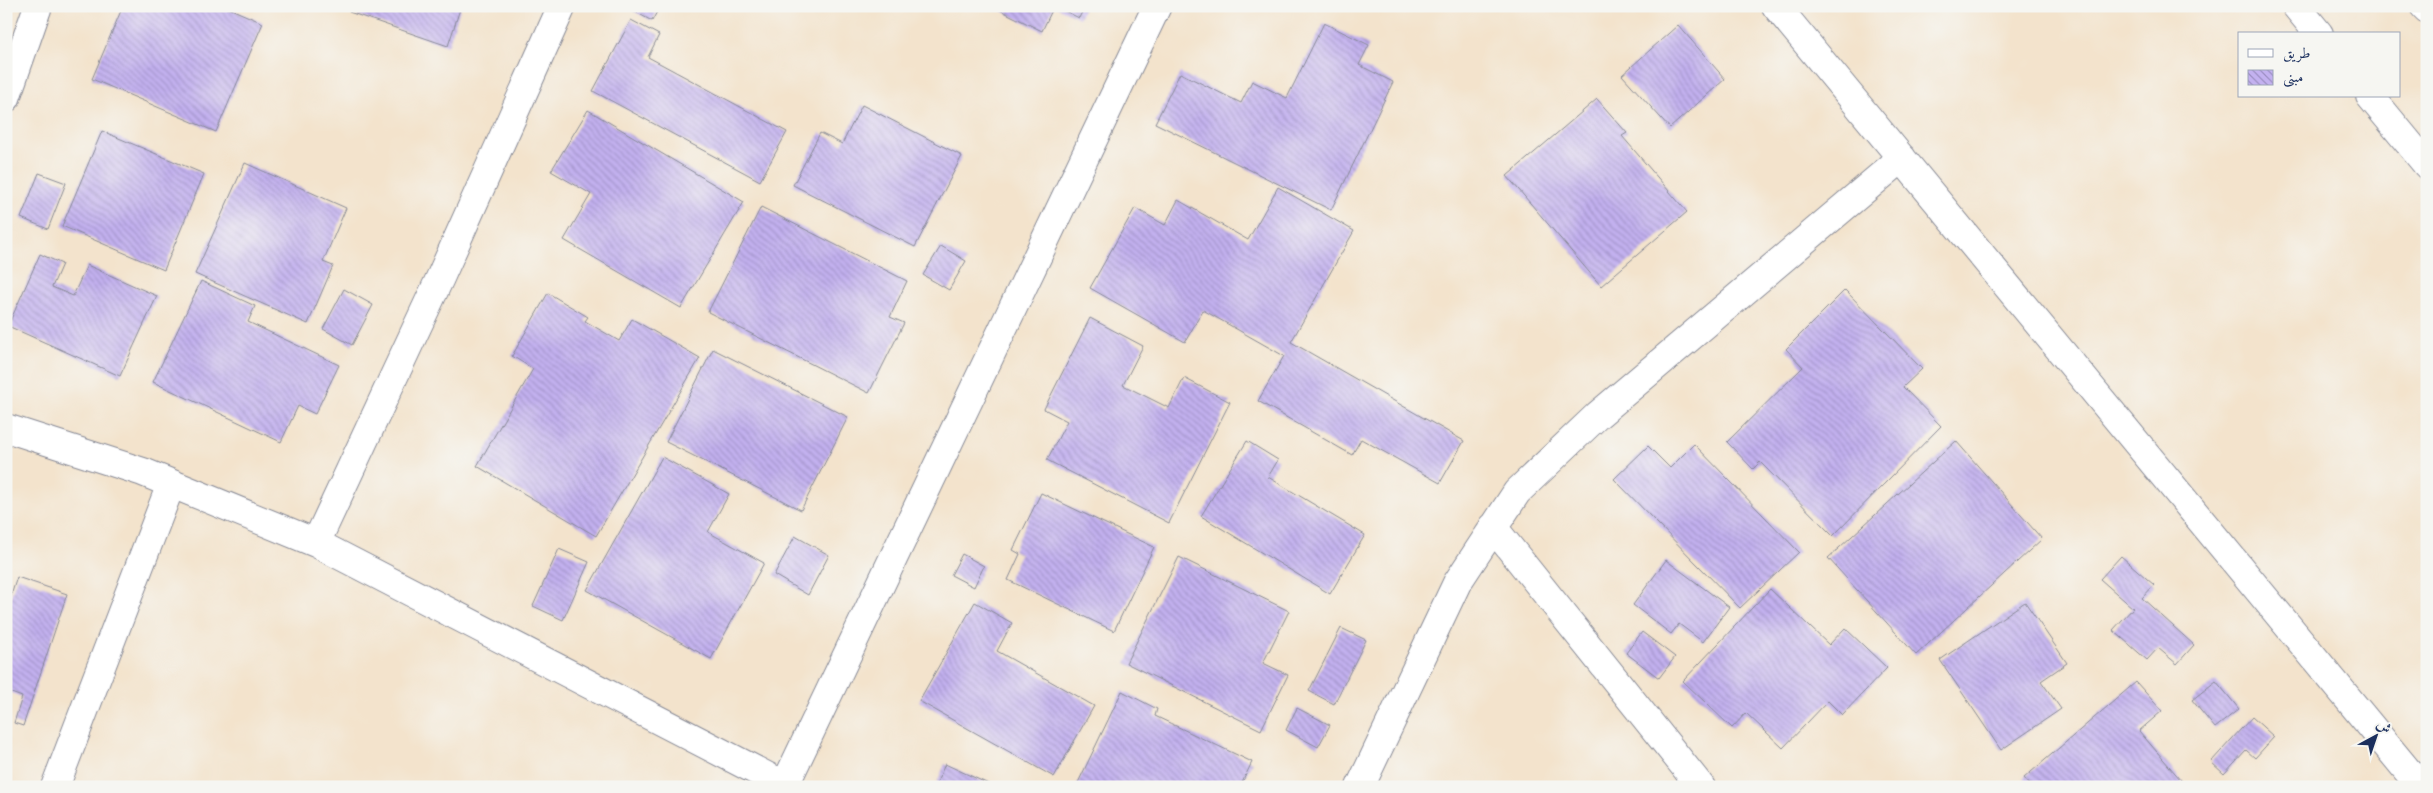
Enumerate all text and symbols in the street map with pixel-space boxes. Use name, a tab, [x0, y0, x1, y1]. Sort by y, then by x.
legend	[2238, 32, 2400, 98]
text: طريق	[2283, 44, 2310, 63]
text: مبنى	[2283, 68, 2303, 88]
north arrow	[2350, 710, 2400, 760]
text: ش	[2373, 715, 2395, 738]

